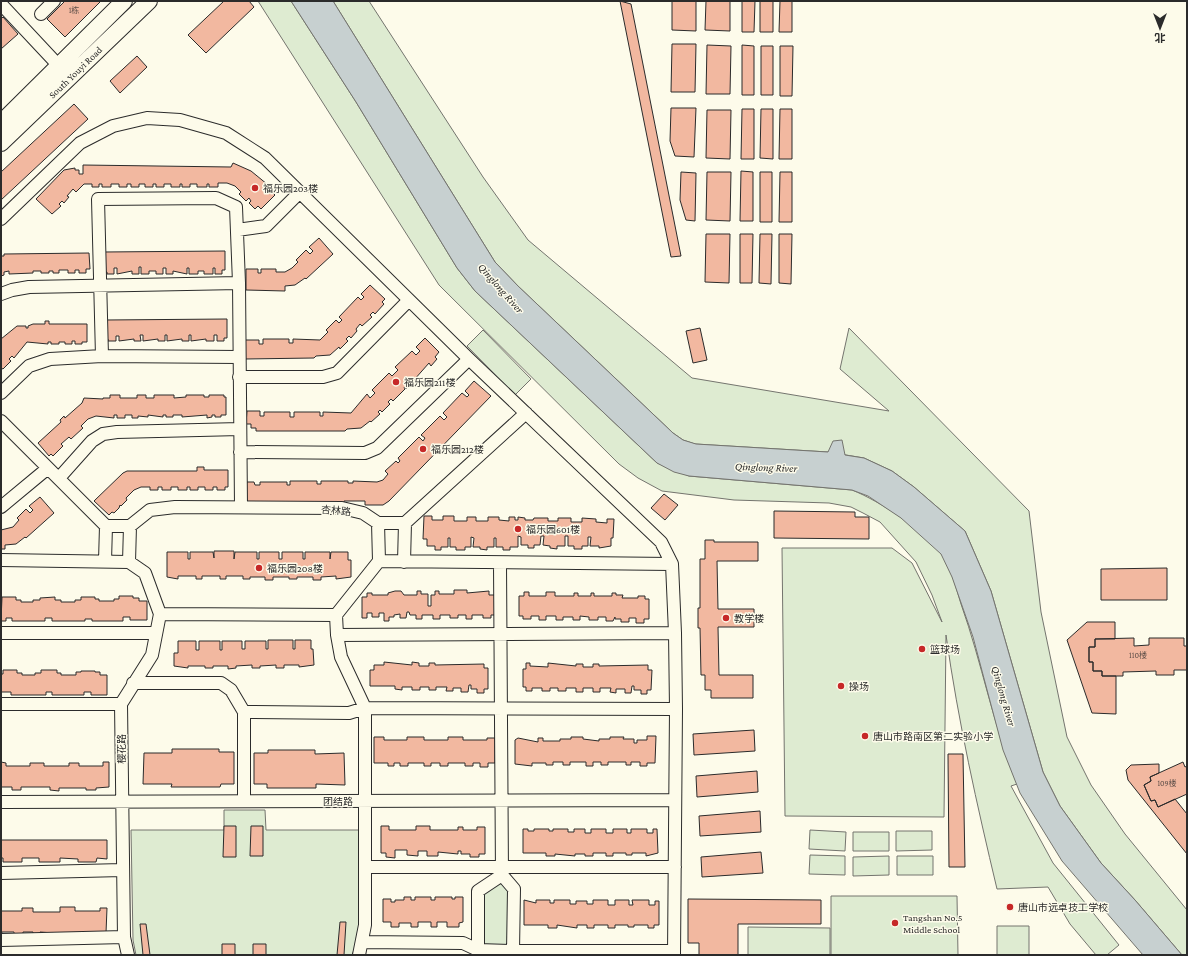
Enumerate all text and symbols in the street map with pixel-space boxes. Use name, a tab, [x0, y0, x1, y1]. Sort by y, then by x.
house number: 1栋	[69, 5, 79, 15]
north arrow	[1140, 8, 1180, 48]
text: 北	[1155, 32, 1166, 44]
street label: South Youyi Road	[46, 44, 105, 101]
marker: 福乐园203楼	[250, 183, 260, 193]
place label: 福乐园203楼	[263, 183, 318, 194]
water label: Qinglong River	[475, 261, 527, 317]
marker: 福乐园211楼	[391, 377, 401, 387]
place label: 福乐园211楼	[404, 377, 455, 388]
marker: 福乐园212楼	[418, 444, 428, 454]
place label: 福乐园212楼	[431, 444, 484, 455]
water label: Qinglong River	[735, 460, 798, 475]
street label: 杏林路	[321, 504, 351, 517]
marker: 福乐园601楼	[513, 524, 523, 534]
place label: 福乐园601楼	[526, 524, 580, 535]
marker: 福乐园208楼	[254, 563, 264, 573]
place label: 福乐园208楼	[267, 563, 323, 574]
marker: 教学楼	[721, 613, 731, 623]
place label: 教学楼	[734, 613, 764, 624]
marker: 篮球场	[917, 644, 927, 654]
place label: 篮球场	[930, 644, 960, 655]
house number: 110楼	[1129, 651, 1147, 660]
water label: Qinglong River	[989, 664, 1019, 729]
marker: 操场	[836, 681, 846, 691]
place label: 操场	[849, 681, 869, 692]
marker: 唐山市路南区第二实验小学	[860, 731, 870, 741]
place label: 唐山市路南区第二实验小学	[873, 731, 993, 742]
street label: 樱花路	[116, 734, 127, 764]
house number: 109楼	[1157, 779, 1177, 788]
street label: 团结路	[323, 796, 353, 807]
marker: 唐山市远卓技工学校	[1005, 902, 1015, 912]
place label: 唐山市远卓技工学校	[1018, 902, 1108, 913]
place label: Tangshan No.5 Middle School	[903, 912, 963, 935]
marker: Tangshan No.5 Middle School	[890, 918, 900, 928]

